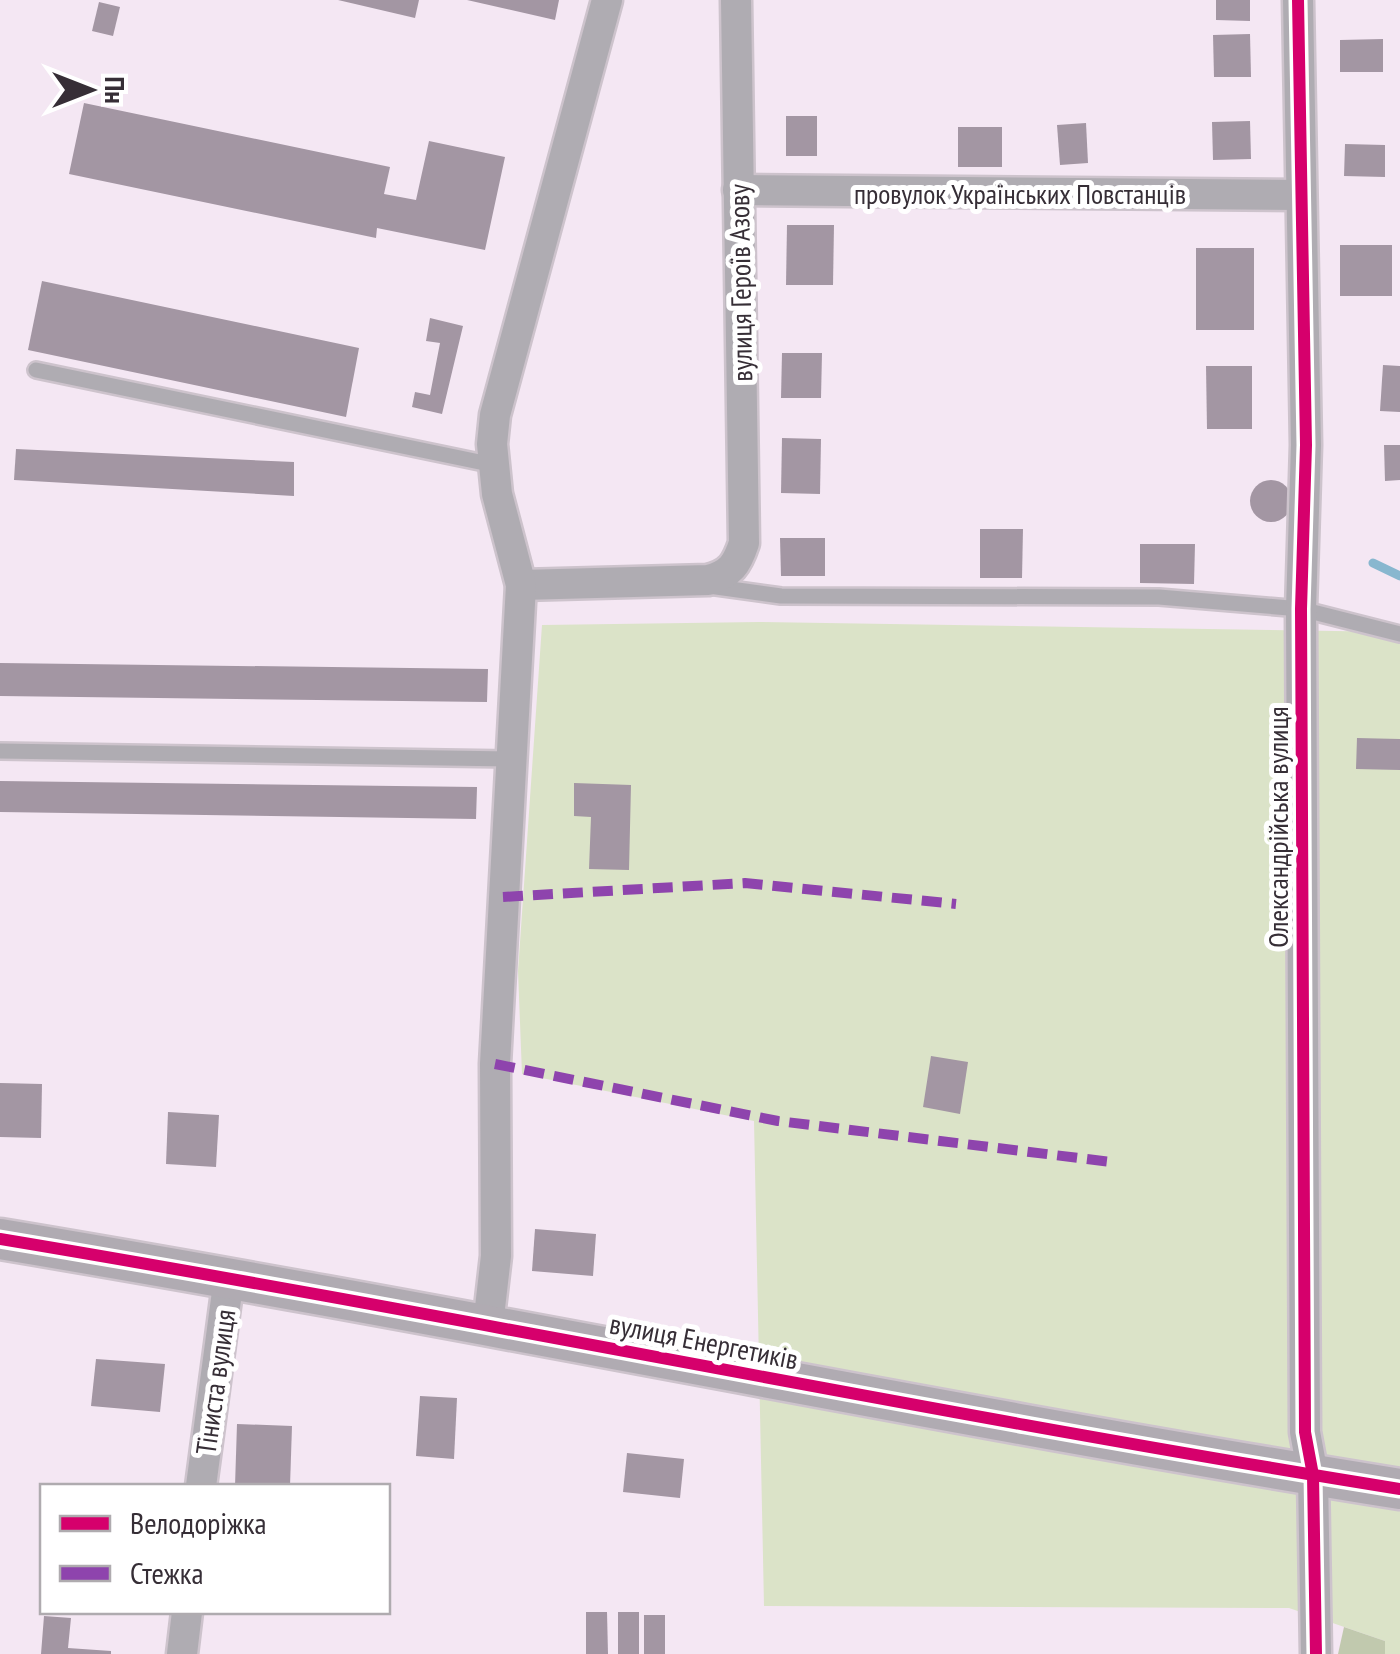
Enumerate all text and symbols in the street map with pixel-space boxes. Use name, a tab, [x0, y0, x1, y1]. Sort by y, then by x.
north arrow	[40, 40, 140, 140]
text: Пн	[97, 76, 134, 104]
street label: провулок Українських Повстанців	[854, 175, 1186, 212]
street label: вулиця Героїв Азову	[720, 183, 760, 382]
street label: Олександрійська вулиця	[1259, 706, 1296, 948]
street label: вулиця Енергетиків	[607, 1305, 801, 1377]
street label: Тіниста вулиця	[187, 1307, 243, 1457]
legend	[40, 1484, 390, 1614]
text: Велодоріжка	[130, 1503, 267, 1542]
text: Стежка	[130, 1553, 203, 1592]

